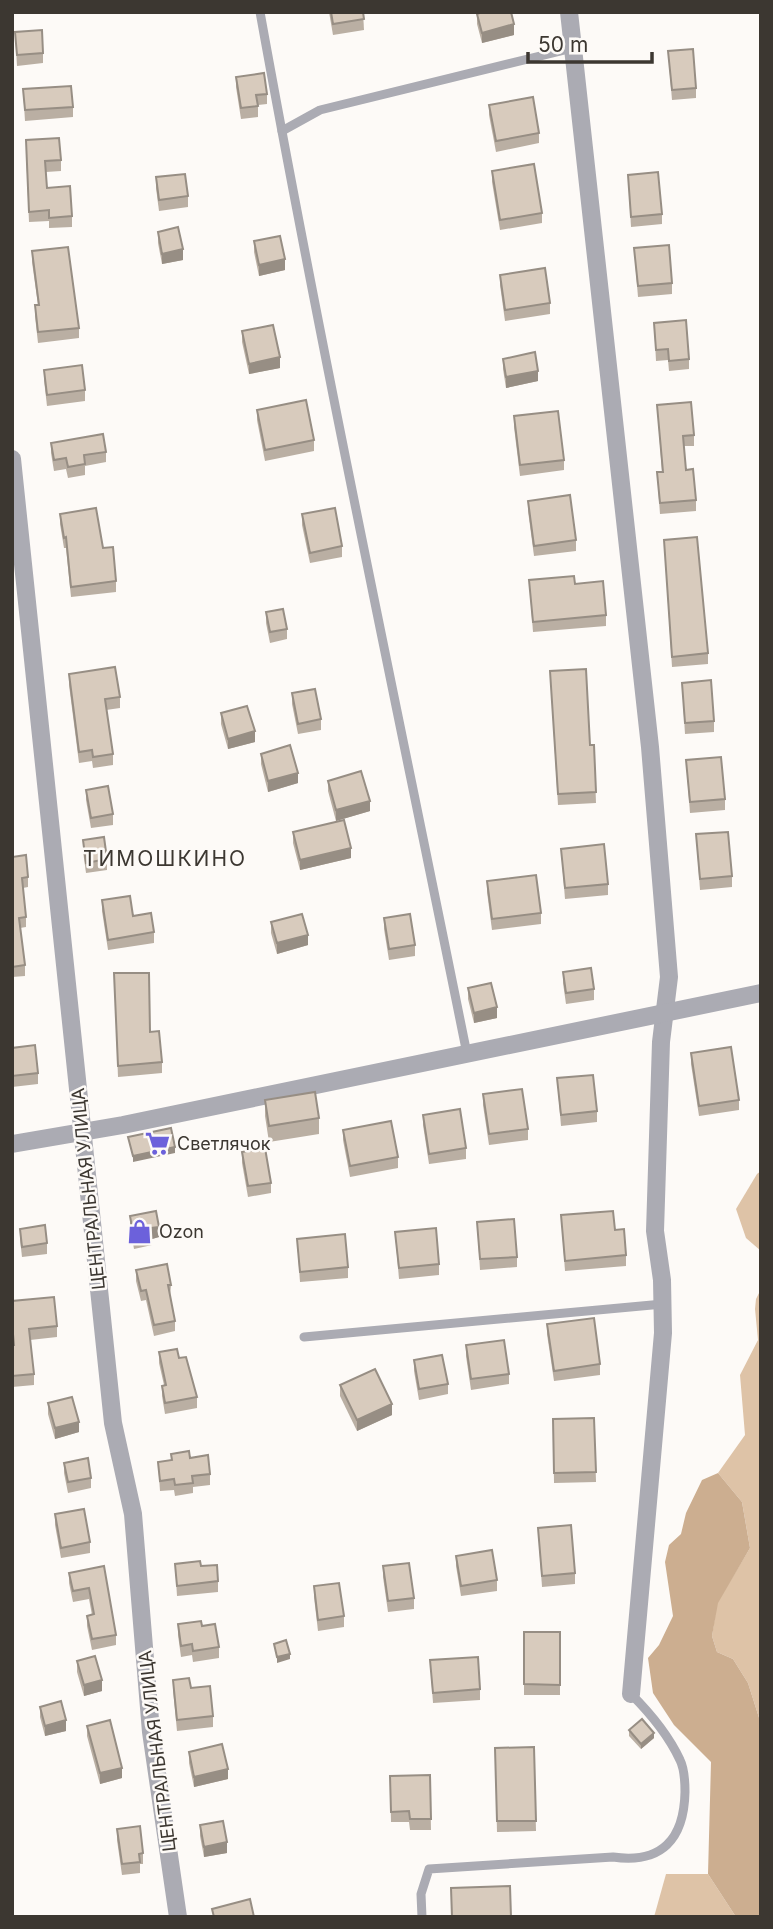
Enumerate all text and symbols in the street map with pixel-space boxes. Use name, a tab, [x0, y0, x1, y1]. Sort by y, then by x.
scale bar	[528, 21, 652, 65]
text: 50 m	[538, 32, 588, 57]
district label: ТИМОШКИНО	[83, 846, 247, 871]
street label: ЦЕНТРАЛЬНАЯ УЛИЦА	[67, 1087, 109, 1291]
supermarket icon: Светлячок	[143, 1129, 171, 1157]
place label: Светлячок	[177, 1133, 271, 1154]
shop icon: Ozon	[125, 1217, 153, 1245]
place label: Ozon	[159, 1221, 204, 1242]
street label: ЦЕНТРАЛЬНАЯ УЛИЦА	[134, 1649, 180, 1853]

